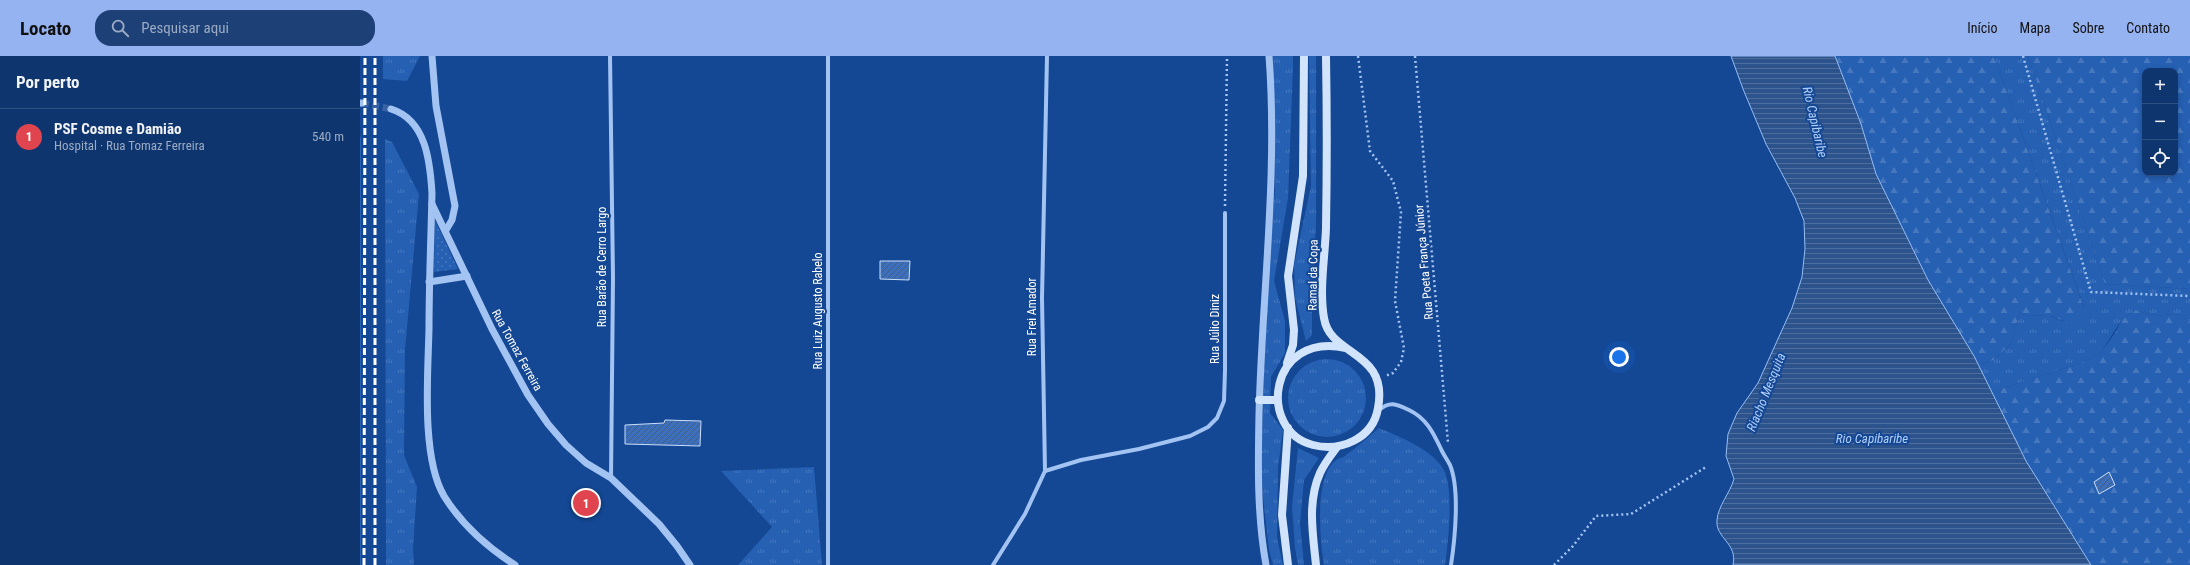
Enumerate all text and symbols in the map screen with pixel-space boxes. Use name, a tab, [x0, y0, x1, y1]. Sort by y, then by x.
search box	[95, 10, 375, 46]
text: Locato	[20, 17, 71, 40]
icon: search	[109, 17, 131, 39]
text: Pesquisar aqui	[141, 19, 229, 37]
text: Início	[1967, 20, 1998, 36]
text: Mapa	[2020, 20, 2050, 36]
text: Sobre	[2072, 20, 2104, 36]
text: Contato	[2126, 20, 2170, 36]
map controls	[2142, 68, 2178, 176]
button: +	[2142, 68, 2178, 104]
text: Por perto	[16, 72, 80, 92]
water label: Rio Capibaribe	[1800, 85, 1830, 159]
button: −	[2142, 104, 2178, 140]
text: PSF Cosme e Damião	[54, 120, 181, 138]
text: 1	[26, 129, 32, 144]
text: 540 m	[312, 129, 344, 144]
text: Hospital · Rua Tomaz Ferreira	[54, 138, 205, 153]
button: locate	[2142, 140, 2178, 176]
street label: Rua Poeta França Júnior	[1412, 204, 1436, 320]
street label: Rua Barão de Cerro Largo	[595, 207, 609, 327]
street label: Ramal da Copa	[1305, 239, 1321, 311]
street label: Rua Luiz Augusto Rabelo	[811, 252, 825, 370]
street label: Rua Frei Amador	[1025, 278, 1039, 356]
street label: Rua Júlio Diniz	[1208, 294, 1222, 364]
street label: Rua Tomaz Ferreira	[489, 307, 545, 393]
your location	[1609, 347, 1629, 367]
water label: Riacho Mesquita	[1743, 351, 1789, 433]
water label: Rio Capibaribe	[1836, 431, 1908, 446]
pin: 1	[573, 488, 599, 518]

